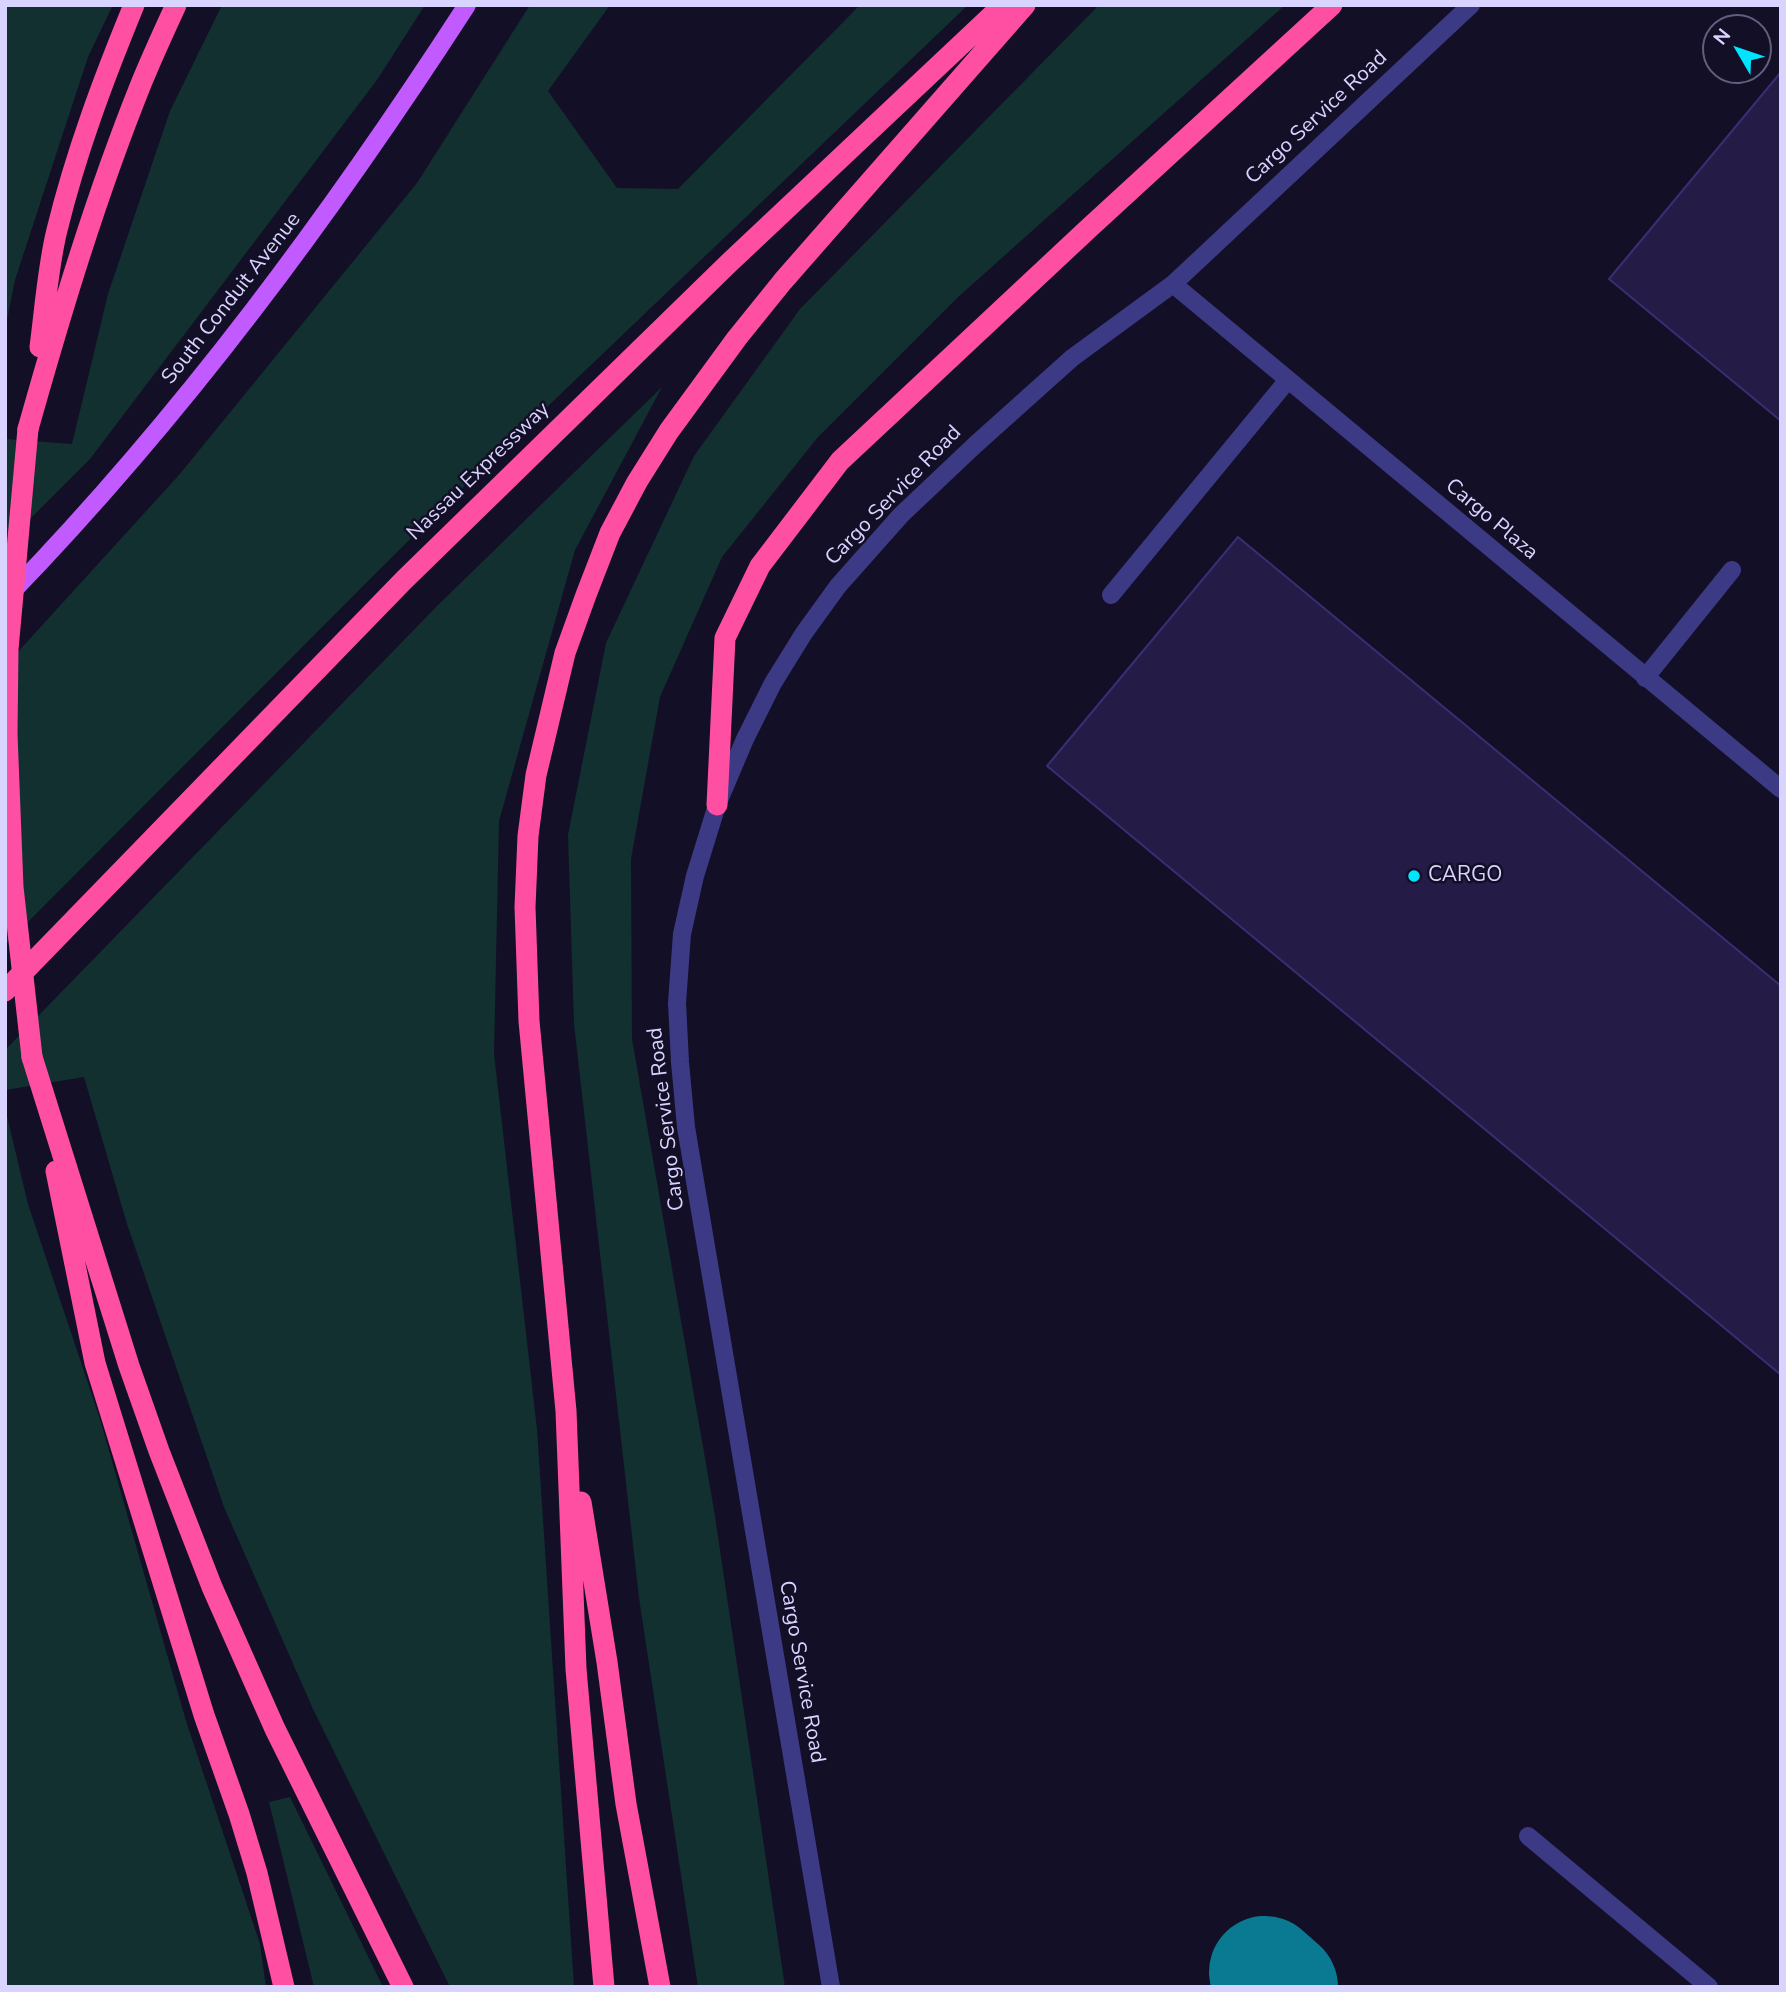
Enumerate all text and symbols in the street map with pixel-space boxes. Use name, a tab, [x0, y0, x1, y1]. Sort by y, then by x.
north arrow	[1702, 14, 1772, 84]
text: N	[1708, 23, 1737, 51]
street label: Cargo Service Road	[1241, 46, 1393, 190]
street label: South Conduit Avenue	[157, 208, 307, 390]
street label: Nassau Expressway	[402, 397, 556, 547]
street label: Cargo Service Road	[821, 421, 967, 571]
street label: Cargo Plaza	[1440, 474, 1542, 566]
place label: CARGO	[1428, 863, 1502, 889]
marker: CARGO	[1406, 868, 1422, 884]
street label: Cargo Service Road	[643, 1026, 691, 1212]
street label: Cargo Service Road	[773, 1579, 829, 1765]

